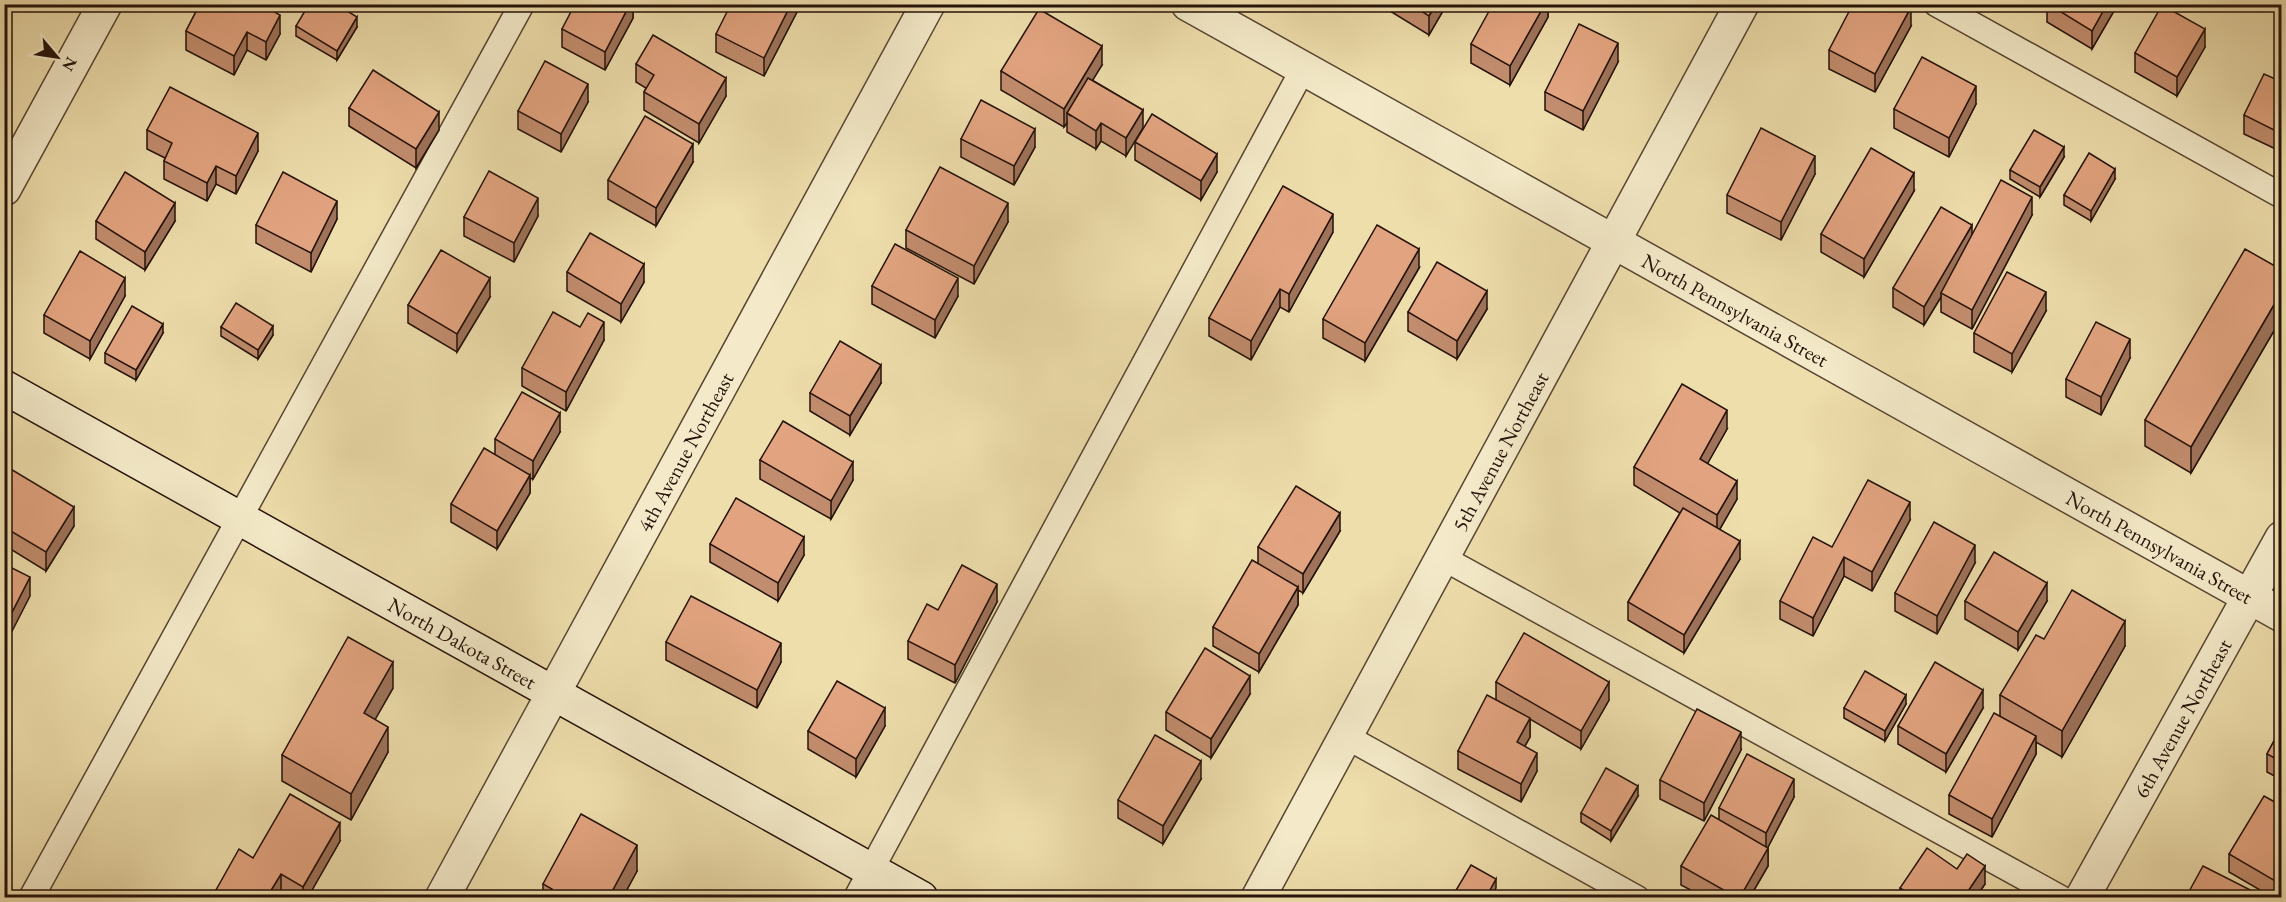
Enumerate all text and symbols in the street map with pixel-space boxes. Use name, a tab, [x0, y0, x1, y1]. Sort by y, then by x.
north arrow	[27, 27, 87, 87]
text: N	[57, 53, 82, 75]
street label: North Pennsylvania Street	[1637, 247, 1834, 373]
street label: 5th Avenue Northeast	[1446, 366, 1554, 536]
street label: 4th Avenue Northeast	[630, 367, 739, 536]
street label: North Pennsylvania Street	[2062, 484, 2258, 610]
street label: North Dakota Street	[384, 590, 542, 695]
street label: 6th Avenue Northeast	[2127, 633, 2237, 802]

